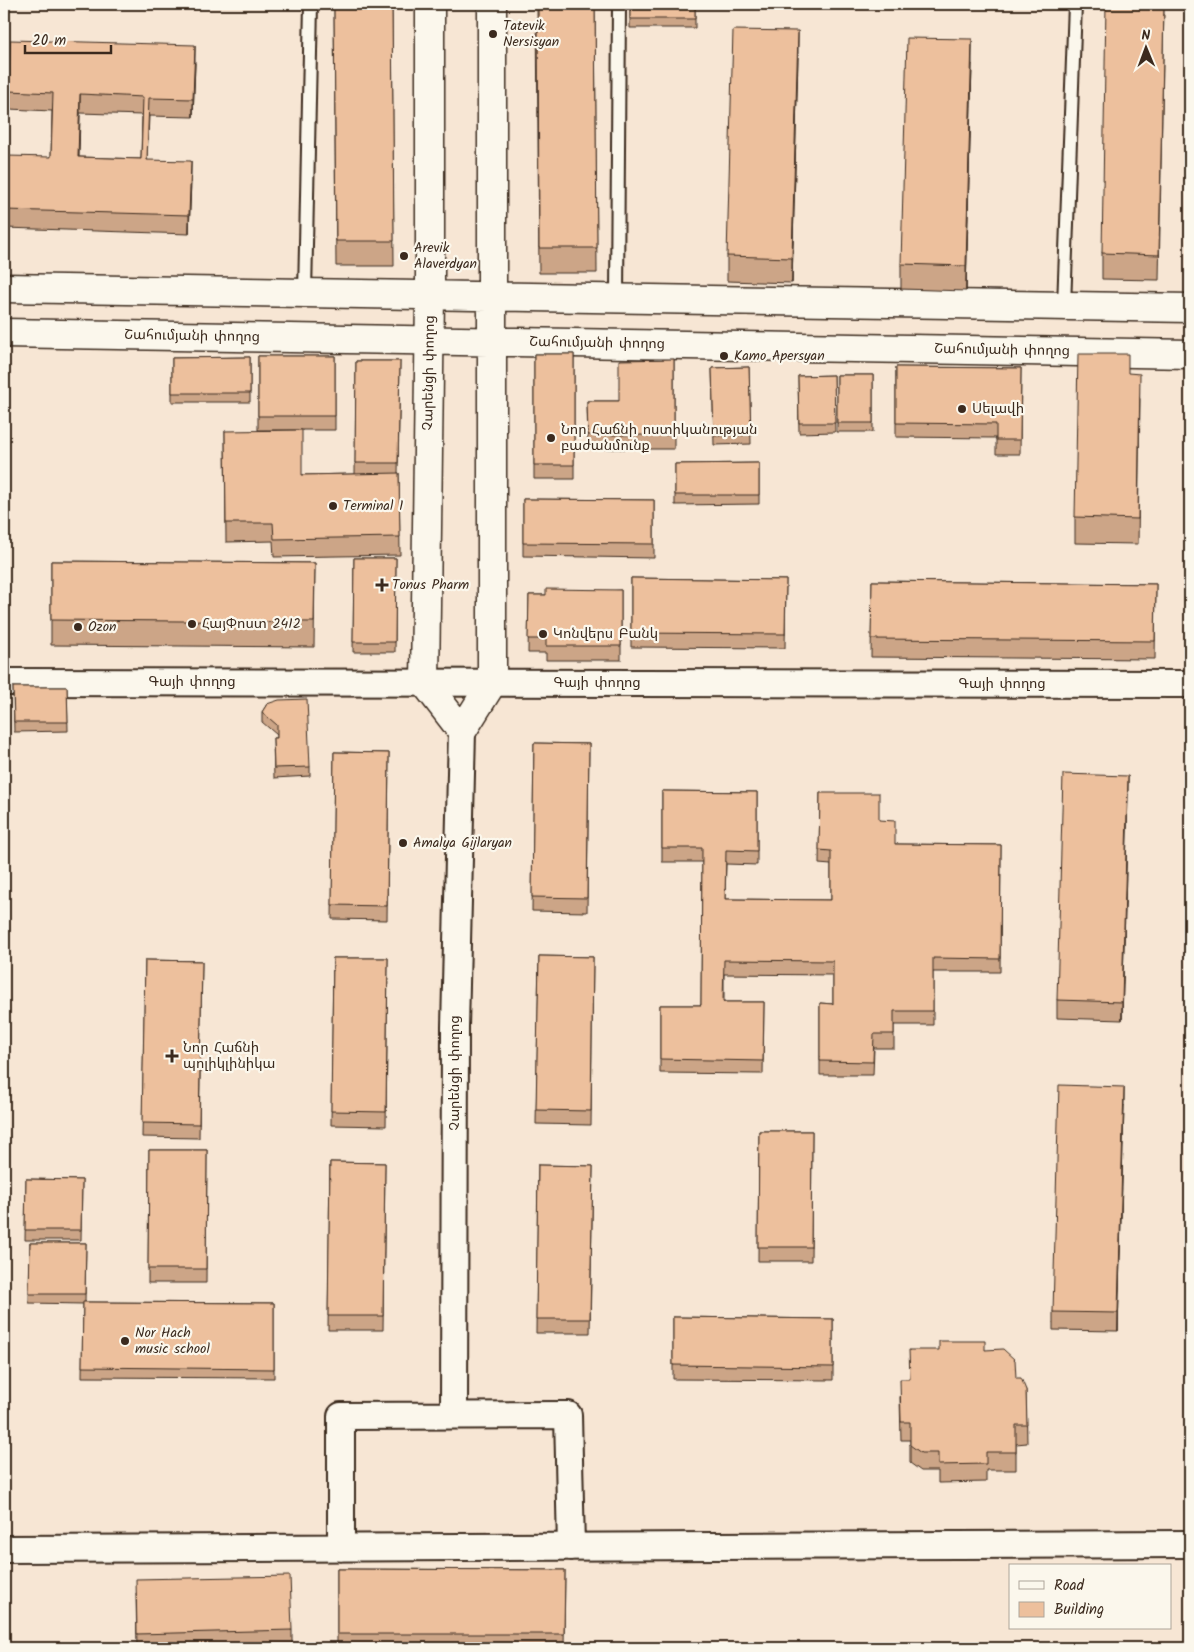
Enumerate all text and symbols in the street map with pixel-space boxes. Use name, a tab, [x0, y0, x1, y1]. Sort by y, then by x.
place label: Tatevik Nersisyan	[503, 15, 559, 53]
scale bar	[25, 22, 111, 54]
north arrow	[1122, 22, 1172, 72]
text: N	[1141, 25, 1151, 47]
marker: Tatevik Nersisyan	[487, 28, 499, 40]
text: 20 m	[32, 29, 66, 53]
place label: Arevik Alaverdyan	[414, 237, 477, 275]
marker: Arevik Alaverdyan	[398, 250, 410, 262]
street label: Չարենցի փողոց	[417, 315, 441, 431]
street label: Շահումյանի փողոց	[124, 324, 260, 348]
street label: Շահումյանի փողոց	[529, 331, 665, 355]
street label: Շահումյանի փողոց	[934, 338, 1070, 362]
place label: Kamo Apersyan	[734, 345, 825, 367]
marker: Kamo Apersyan	[718, 350, 730, 362]
place label: Սելավի	[972, 398, 1024, 420]
marker: Սելավի	[956, 403, 968, 415]
place label: Նոր Հաճնի ոստիկանության բաժանմունք	[561, 419, 757, 457]
marker: Նոր Հաճնի ոստիկանության բաժանմունք	[545, 432, 557, 444]
place label: Terminal 1	[343, 495, 403, 517]
marker: Terminal 1	[327, 500, 339, 512]
place label: Tonus Pharm	[392, 574, 469, 596]
marker: Tonus Pharm	[376, 579, 388, 591]
place label: ՀայՓոստ 2412	[202, 613, 301, 635]
place label: Ozon	[88, 616, 117, 638]
marker: ՀայՓոստ 2412	[186, 618, 198, 630]
marker: Ozon	[72, 621, 84, 633]
place label: Կոնվերս Բանկ	[553, 623, 658, 645]
marker: Կոնվերս Բանկ	[537, 628, 549, 640]
street label: Գայի փողոց	[148, 671, 236, 693]
street label: Գայի փողոց	[553, 672, 641, 694]
street label: Գայի փողոց	[958, 673, 1046, 695]
place label: Amalya Gijlaryan	[413, 832, 512, 854]
marker: Amalya Gijlaryan	[397, 837, 409, 849]
street label: Չարենցի փողոց	[444, 1015, 466, 1131]
place label: Նոր Հաճնի պոլիկլինիկա	[183, 1037, 275, 1075]
marker: Նոր Հաճնի պոլիկլինիկա	[165, 1049, 179, 1063]
place label: Nor Hach music school	[135, 1322, 210, 1360]
marker: Nor Hach music school	[119, 1335, 131, 1347]
legend	[1009, 1564, 1172, 1630]
text: Road	[1054, 1574, 1085, 1598]
text: Building	[1054, 1598, 1104, 1622]

